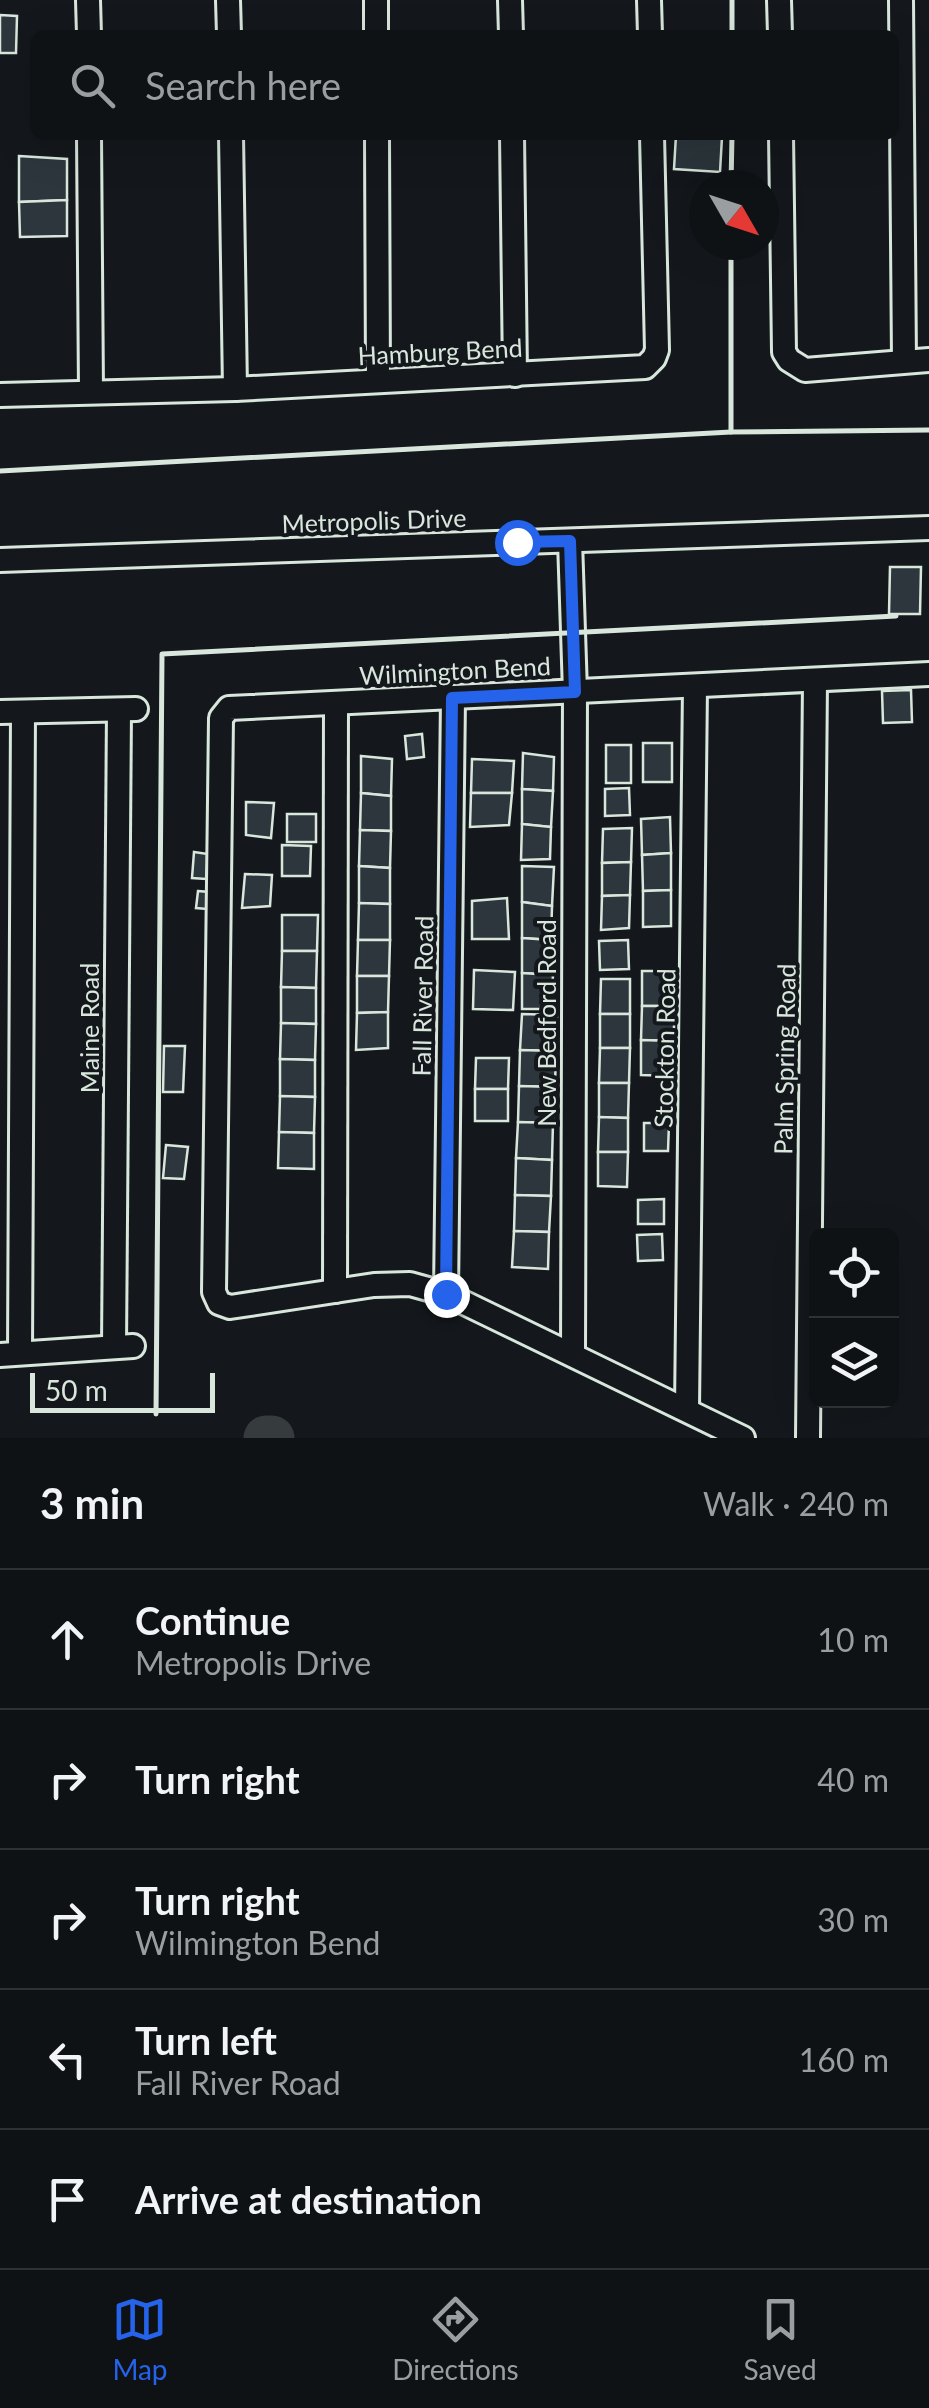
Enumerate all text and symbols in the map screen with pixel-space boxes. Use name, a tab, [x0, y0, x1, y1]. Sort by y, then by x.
search box	[30, 30, 899, 140]
icon: search	[65, 58, 120, 113]
text: Search here	[145, 62, 341, 108]
north arrow	[689, 170, 779, 260]
street label: Hamburg Bend	[357, 332, 523, 370]
street label: Metropolis Drive	[281, 502, 467, 538]
route start	[495, 520, 541, 566]
street label: Wilmington Bend	[358, 650, 552, 690]
street label: Fall River Road	[406, 915, 438, 1077]
street label: New Bedford Road	[531, 919, 561, 1127]
street label: Maine Road	[74, 963, 104, 1093]
street label: Palm Spring Road	[767, 963, 801, 1155]
street label: Stockton Road	[648, 968, 680, 1128]
map controls	[809, 1228, 899, 1408]
button: locate	[809, 1228, 899, 1318]
route end	[424, 1272, 470, 1318]
button: layers	[809, 1318, 899, 1408]
scale bar	[30, 1368, 215, 1412]
text: 50 m	[45, 1373, 108, 1407]
text: 3 min	[40, 1478, 144, 1528]
text: Walk · 240 m	[703, 1484, 889, 1523]
text: Continue	[135, 1597, 290, 1643]
icon: ahead	[40, 1612, 95, 1667]
text: 10 m	[817, 1620, 889, 1659]
text: Metropolis Drive	[135, 1643, 371, 1682]
icon: right	[40, 1752, 95, 1807]
text: Turn right	[135, 1756, 300, 1802]
text: 40 m	[817, 1760, 889, 1799]
text: Turn right	[135, 1877, 300, 1923]
icon: right	[40, 1892, 95, 1947]
text: 30 m	[817, 1900, 889, 1939]
text: Wilmington Bend	[135, 1923, 380, 1962]
text: Turn left	[135, 2017, 277, 2063]
icon: left	[40, 2032, 95, 2087]
text: 160 m	[799, 2040, 889, 2079]
text: Fall River Road	[135, 2063, 341, 2102]
icon: arrive	[40, 2172, 95, 2227]
text: Arrive at destination	[135, 2176, 482, 2222]
tab: Map	[112, 2292, 168, 2386]
tab: Directions	[392, 2292, 519, 2386]
tab: Saved	[743, 2292, 817, 2386]

